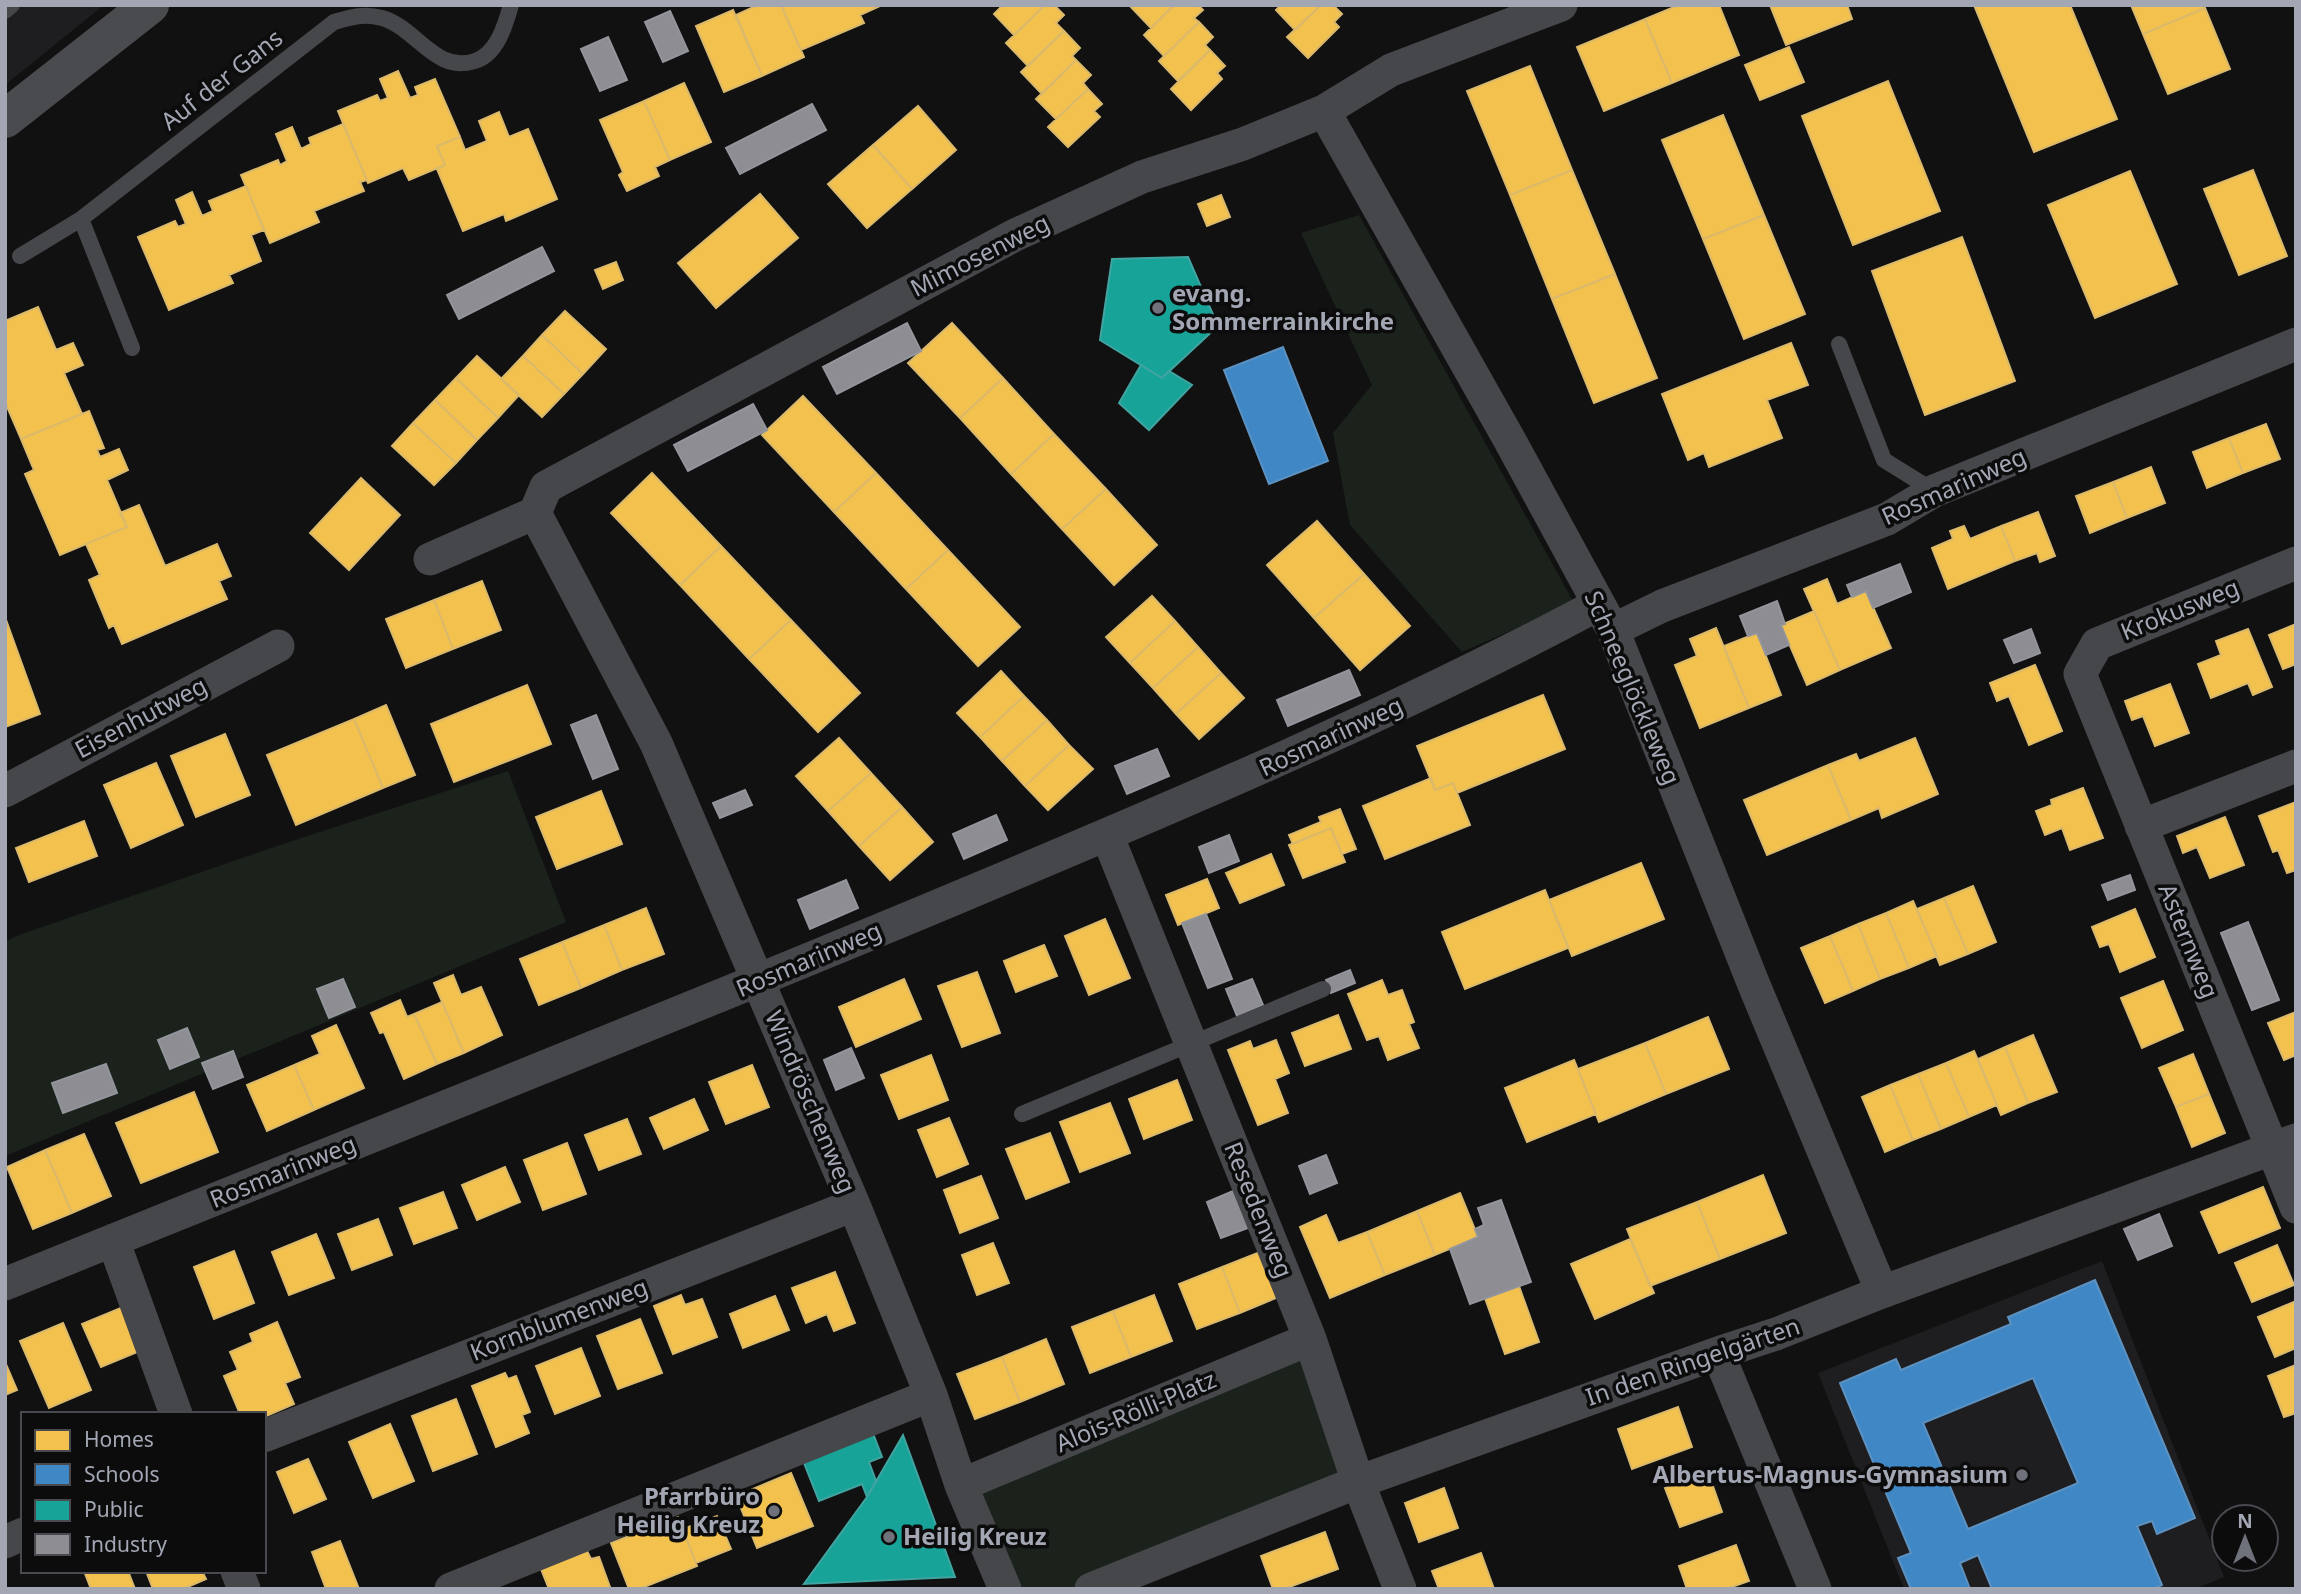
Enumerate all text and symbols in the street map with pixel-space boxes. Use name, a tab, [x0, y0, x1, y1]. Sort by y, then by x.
street label: Auf der Gans	[153, 21, 289, 137]
street label: Mimosenweg	[904, 205, 1055, 304]
place label: evang. Sommerrainkirche	[1172, 276, 1394, 337]
marker: evang. Sommerrainkirche	[1150, 300, 1166, 316]
street label: Rosmarinweg	[1876, 439, 2031, 532]
street label: Krokusweg	[2115, 570, 2244, 647]
street label: Schneeglöckleweg	[1578, 585, 1689, 789]
street label: Eisenhutweg	[69, 668, 212, 765]
street label: Rosmarinweg	[1253, 688, 1408, 783]
street label: Asternweg	[2151, 878, 2227, 1003]
street label: Rosmarinweg	[731, 913, 886, 1004]
street label: Windröschenweg	[758, 1005, 865, 1198]
street label: Rosmarinweg	[204, 1126, 360, 1215]
street label: Resedenweg	[1217, 1137, 1302, 1282]
street label: Kornblumenweg	[465, 1270, 652, 1368]
street label: In den Ringelgärten	[1581, 1308, 1804, 1413]
street label: Alois-Rölli-Platz	[1050, 1362, 1221, 1459]
legend	[21, 1412, 266, 1573]
text: Homes	[84, 1425, 154, 1453]
place label: Albertus-Magnus-Gymnasium	[1652, 1457, 2008, 1490]
text: Schools	[84, 1460, 159, 1488]
marker: Albertus-Magnus-Gymnasium	[2014, 1467, 2030, 1483]
place label: Pfarrbüro Heilig Kreuz	[616, 1479, 760, 1540]
text: Public	[84, 1495, 144, 1523]
marker: Pfarrbüro Heilig Kreuz	[766, 1503, 782, 1519]
north arrow	[2210, 1503, 2280, 1573]
text: N	[2237, 1508, 2253, 1534]
place label: Heilig Kreuz	[903, 1519, 1047, 1552]
marker: Heilig Kreuz	[881, 1529, 897, 1545]
text: Industry	[84, 1530, 167, 1558]

